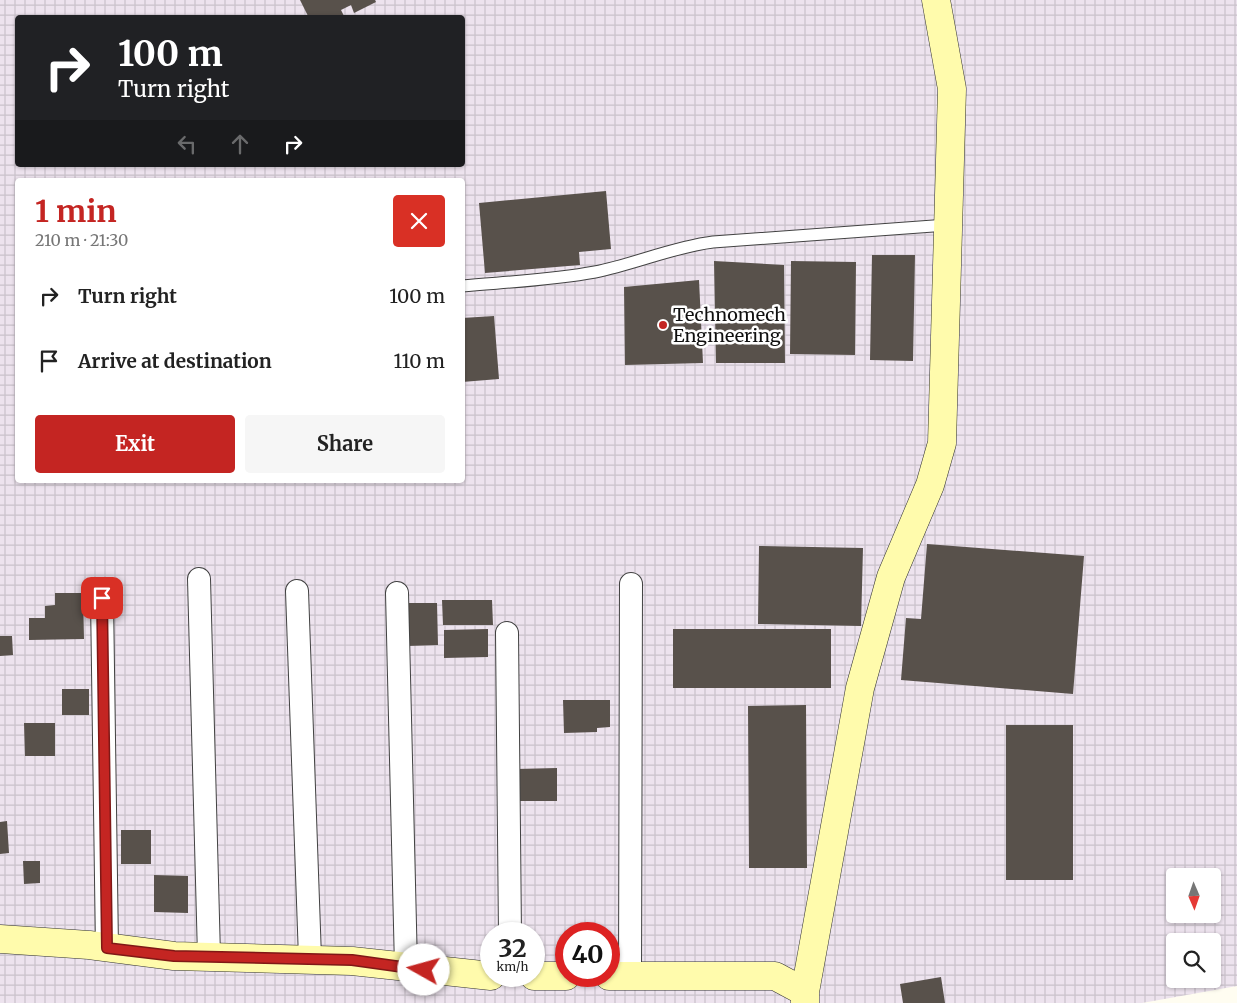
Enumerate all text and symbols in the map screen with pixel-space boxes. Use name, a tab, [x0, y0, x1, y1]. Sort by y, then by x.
text: 100 m	[118, 32, 223, 76]
icon: right	[35, 35, 100, 100]
text: Turn right	[118, 75, 229, 103]
icon: left	[173, 130, 201, 158]
icon: ahead	[226, 130, 254, 158]
icon: right	[279, 130, 307, 158]
text: 1 min	[35, 192, 117, 230]
button: close	[393, 195, 445, 247]
text: 210 m · 21:30	[35, 230, 128, 250]
icon: right	[35, 282, 63, 310]
text: Turn right	[78, 284, 177, 308]
text: 100 m	[389, 284, 445, 308]
place label: Technomech Engineering	[673, 303, 786, 347]
marker: Technomech Engineering	[657, 319, 669, 331]
icon: arrive	[35, 347, 63, 375]
text: Arrive at destination	[78, 349, 272, 373]
text: 110 m	[394, 349, 445, 373]
button: Exit	[35, 415, 235, 473]
button: Share	[245, 415, 445, 473]
pin	[81, 577, 123, 619]
icon: arrive	[88, 584, 116, 612]
north arrow	[1166, 868, 1221, 922]
map controls	[1166, 868, 1221, 988]
speed limit sign: 40	[555, 922, 620, 987]
text: 32	[498, 932, 527, 964]
button: search	[1166, 933, 1221, 988]
position arrow	[397, 943, 449, 995]
text: km/h	[497, 959, 528, 974]

